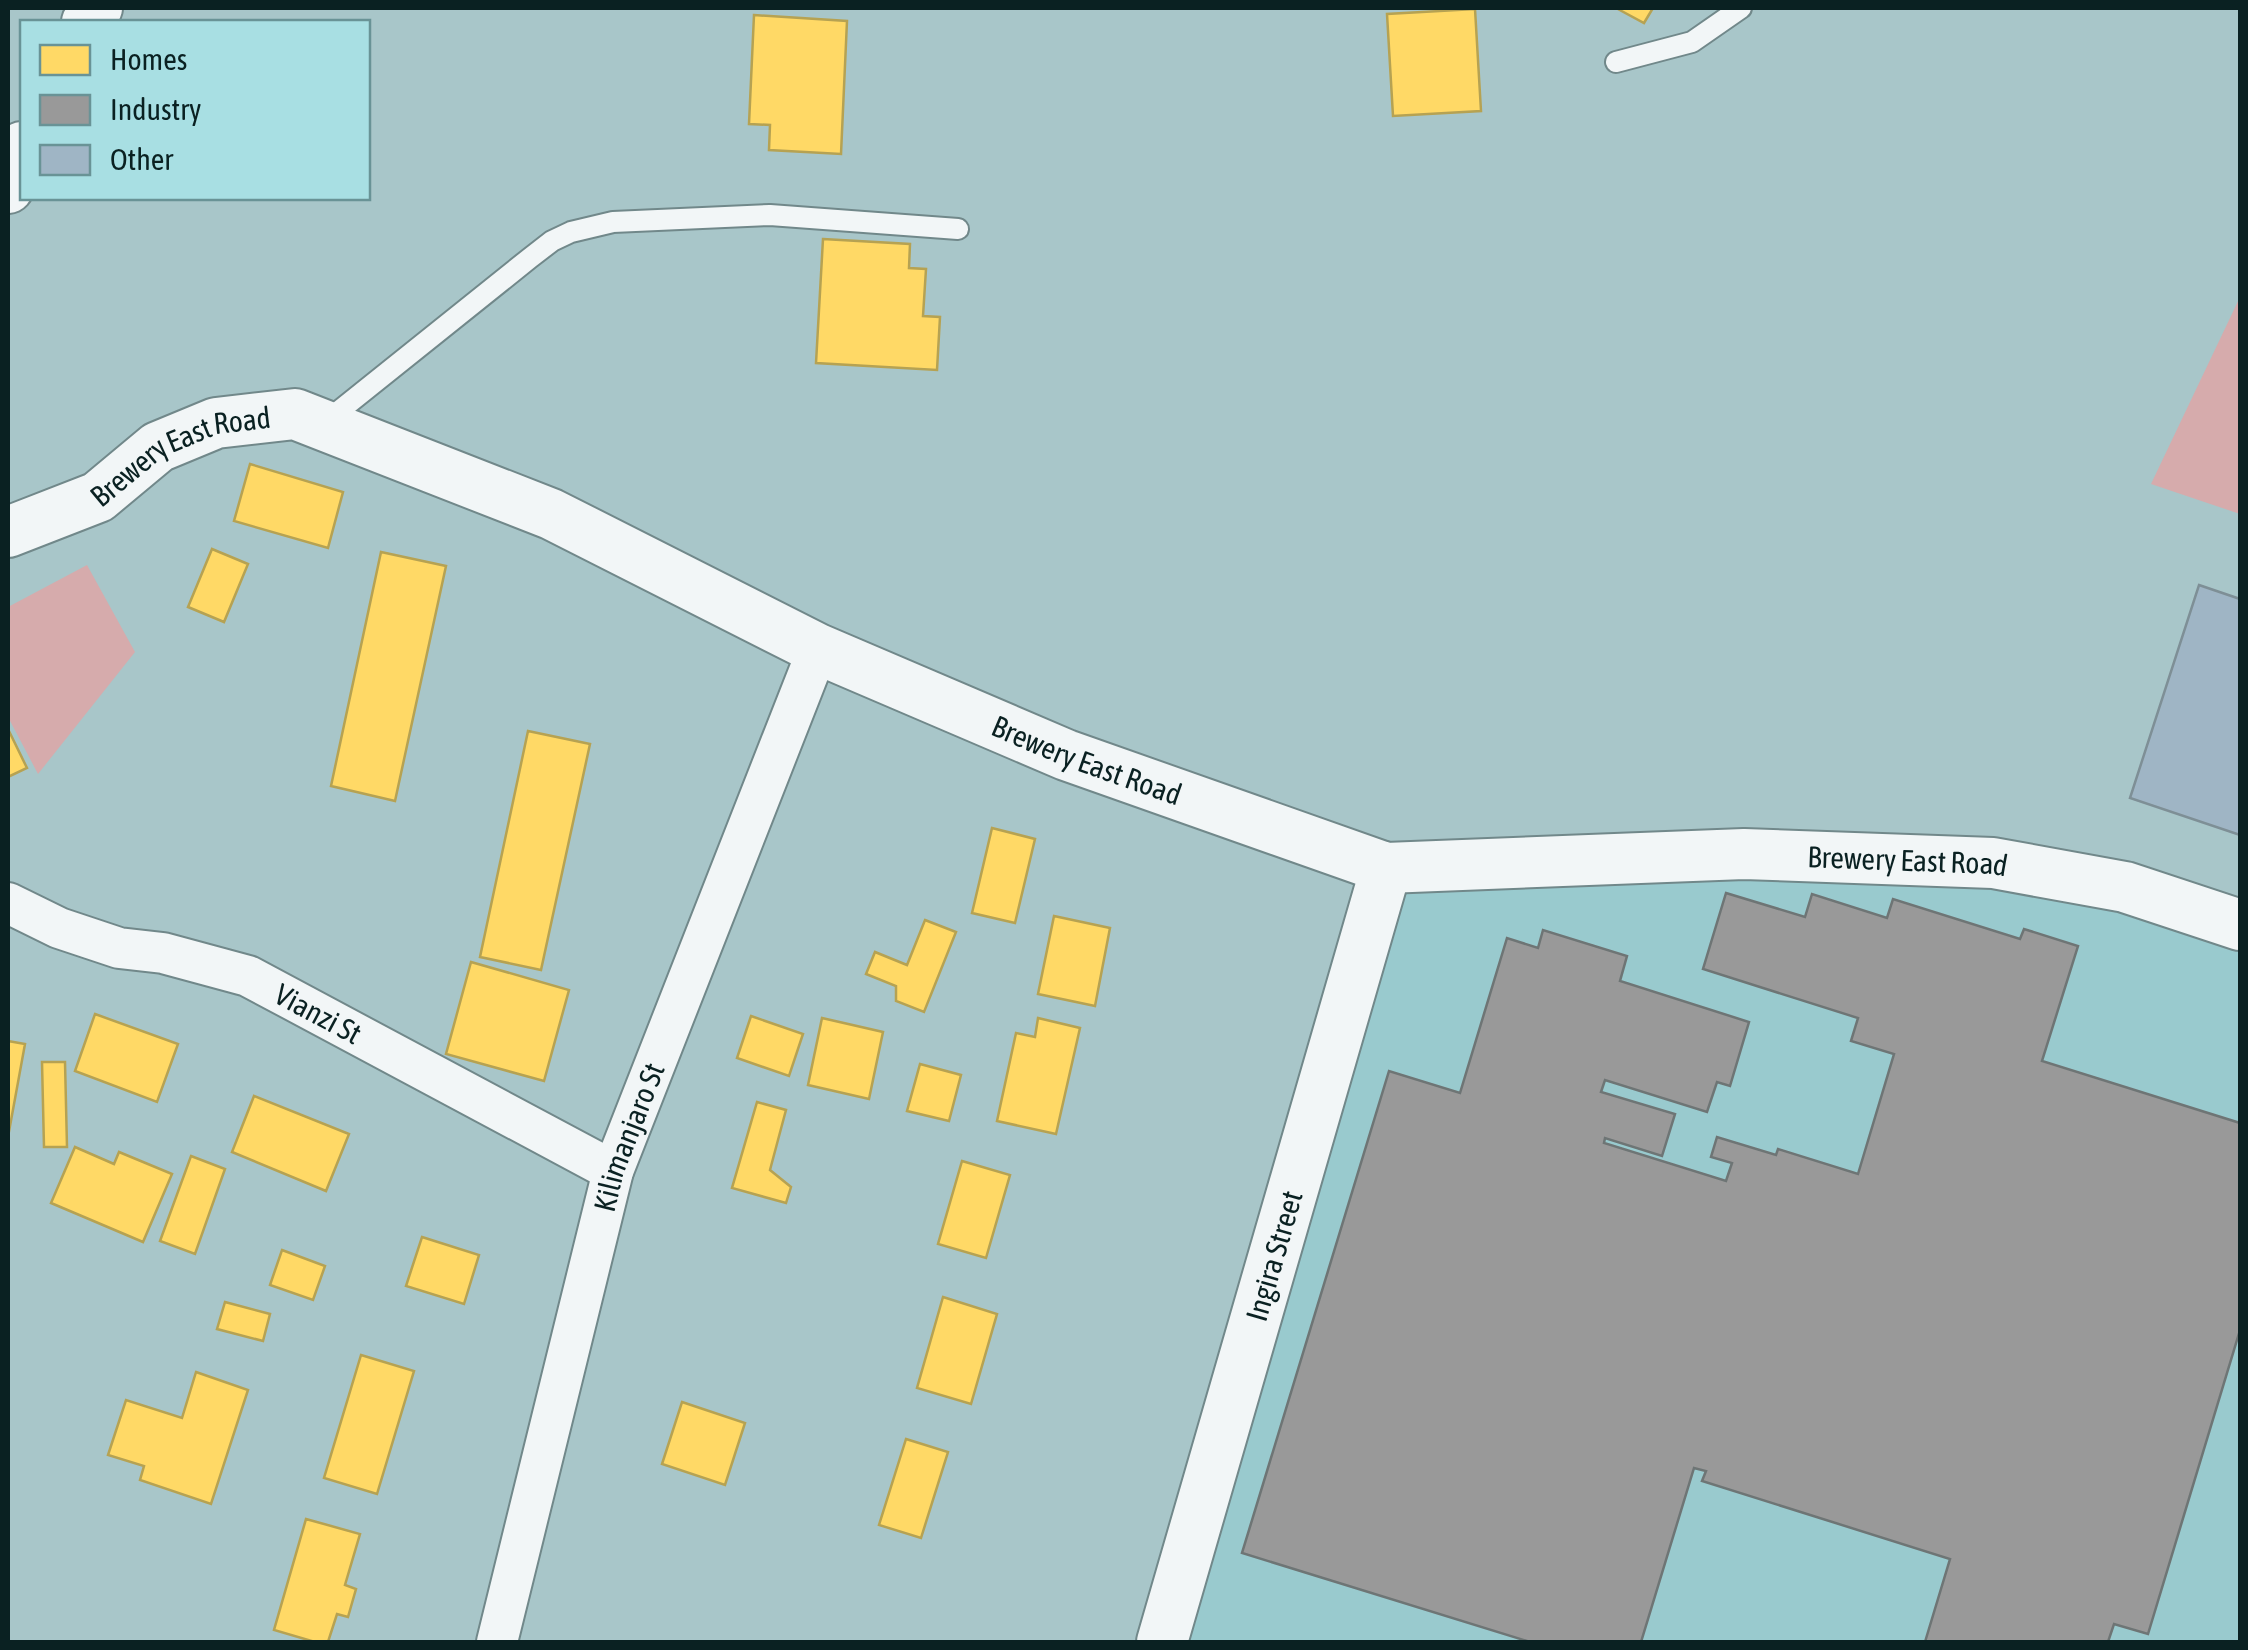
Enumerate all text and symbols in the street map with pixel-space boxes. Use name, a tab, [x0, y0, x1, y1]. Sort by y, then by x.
legend	[20, 20, 370, 200]
text: Homes	[110, 42, 187, 76]
text: Industry	[110, 92, 201, 126]
text: Other	[110, 142, 174, 176]
street label: Brewery East Road	[83, 400, 272, 513]
street label: Brewery East Road	[987, 708, 1186, 811]
street label: Brewery East Road	[1807, 839, 2011, 882]
street label: Vianzi St	[269, 977, 367, 1050]
street label: Kilimanjaro St	[587, 1058, 671, 1215]
street label: Ingira Street	[1239, 1187, 1309, 1325]

